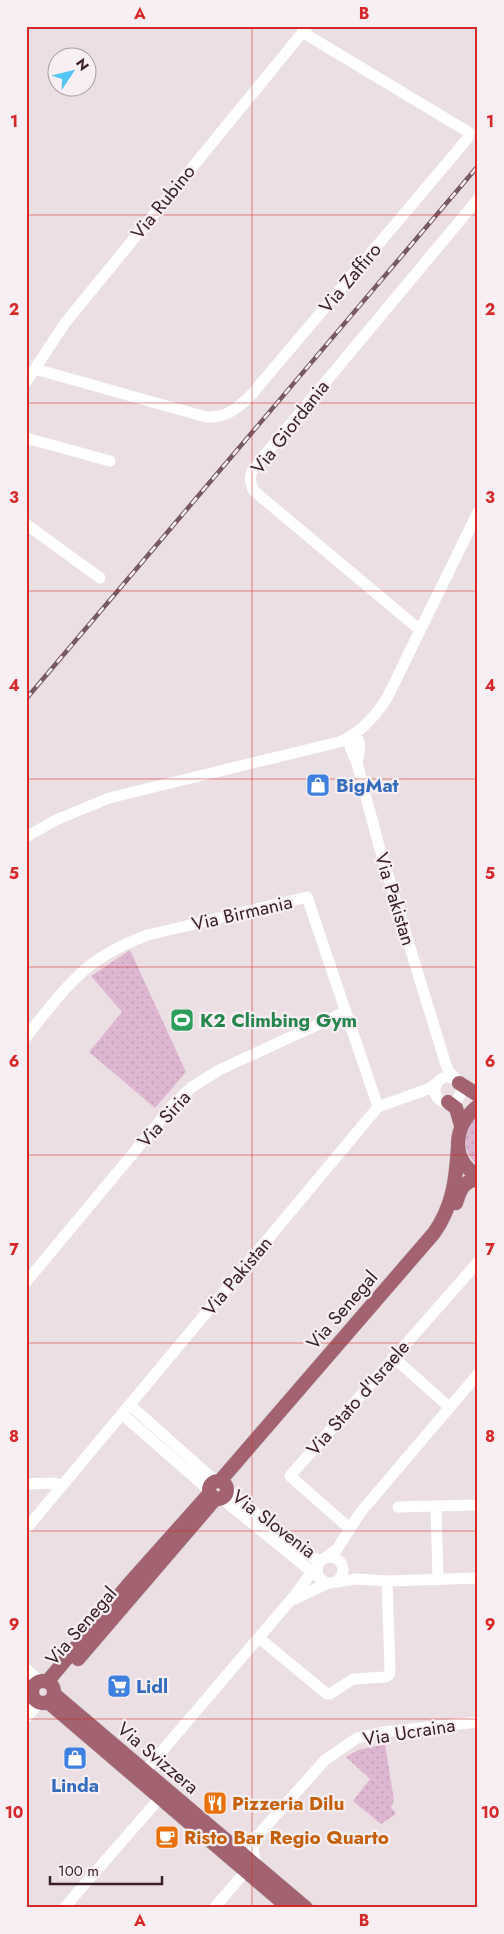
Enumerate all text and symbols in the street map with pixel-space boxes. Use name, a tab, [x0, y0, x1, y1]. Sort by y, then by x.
text: A	[133, 2, 146, 25]
text: B	[359, 2, 369, 25]
north arrow	[48, 48, 98, 98]
text: N	[71, 54, 94, 75]
text: 1	[10, 110, 18, 133]
text: 1	[486, 110, 494, 133]
street label: Via Rubino	[124, 159, 202, 245]
street label: Via Zaffiro	[313, 237, 387, 319]
text: 2	[9, 298, 19, 321]
text: 2	[485, 298, 495, 321]
street label: Via Giordania	[245, 374, 335, 480]
text: 3	[9, 486, 19, 509]
text: 3	[485, 486, 495, 509]
text: 4	[8, 674, 20, 697]
text: 4	[484, 674, 496, 697]
shop icon: BigMat	[305, 772, 331, 798]
place label: BigMat	[336, 772, 399, 799]
street label: Via Pakistan	[368, 849, 422, 949]
text: 5	[9, 862, 19, 885]
text: 5	[485, 862, 495, 885]
street label: Via Birmania	[189, 888, 295, 938]
sports icon: K2 Climbing Gym	[169, 1007, 195, 1033]
place label: K2 Climbing Gym	[200, 1007, 357, 1034]
text: 6	[9, 1050, 19, 1073]
text: 6	[485, 1050, 495, 1073]
street label: Via Siria	[131, 1085, 197, 1153]
street label: Via Pakistan	[196, 1231, 278, 1321]
text: 7	[9, 1238, 19, 1261]
text: 7	[485, 1238, 495, 1261]
street label: Via Senegal	[300, 1265, 384, 1355]
street label: Via Stato d'Israele	[300, 1334, 416, 1462]
text: 8	[9, 1425, 19, 1448]
text: 8	[485, 1425, 495, 1448]
street label: Via Slovenia	[226, 1483, 322, 1565]
street label: Via Senegal	[39, 1581, 123, 1671]
text: 9	[9, 1613, 19, 1636]
text: 9	[485, 1613, 495, 1636]
supermarket icon: Lidl	[106, 1673, 132, 1699]
place label: Lidl	[136, 1673, 168, 1700]
street label: Via Ucraina	[361, 1711, 457, 1753]
street label: Via Svizzera	[111, 1716, 205, 1800]
shop icon: Linda	[62, 1745, 88, 1771]
place label: Linda	[51, 1772, 99, 1799]
restaurant icon: Pizzeria Dilu	[202, 1790, 228, 1816]
place label: Pizzeria Dilu	[232, 1790, 344, 1817]
text: 10	[5, 1801, 23, 1824]
text: 10	[481, 1801, 499, 1824]
cafe icon: Risto Bar Regio Quarto	[154, 1824, 180, 1850]
place label: Risto Bar Regio Quarto	[184, 1824, 389, 1851]
scale bar	[50, 1854, 162, 1886]
text: 100 m	[58, 1860, 99, 1882]
text: A	[133, 1909, 146, 1932]
text: B	[359, 1909, 369, 1932]

